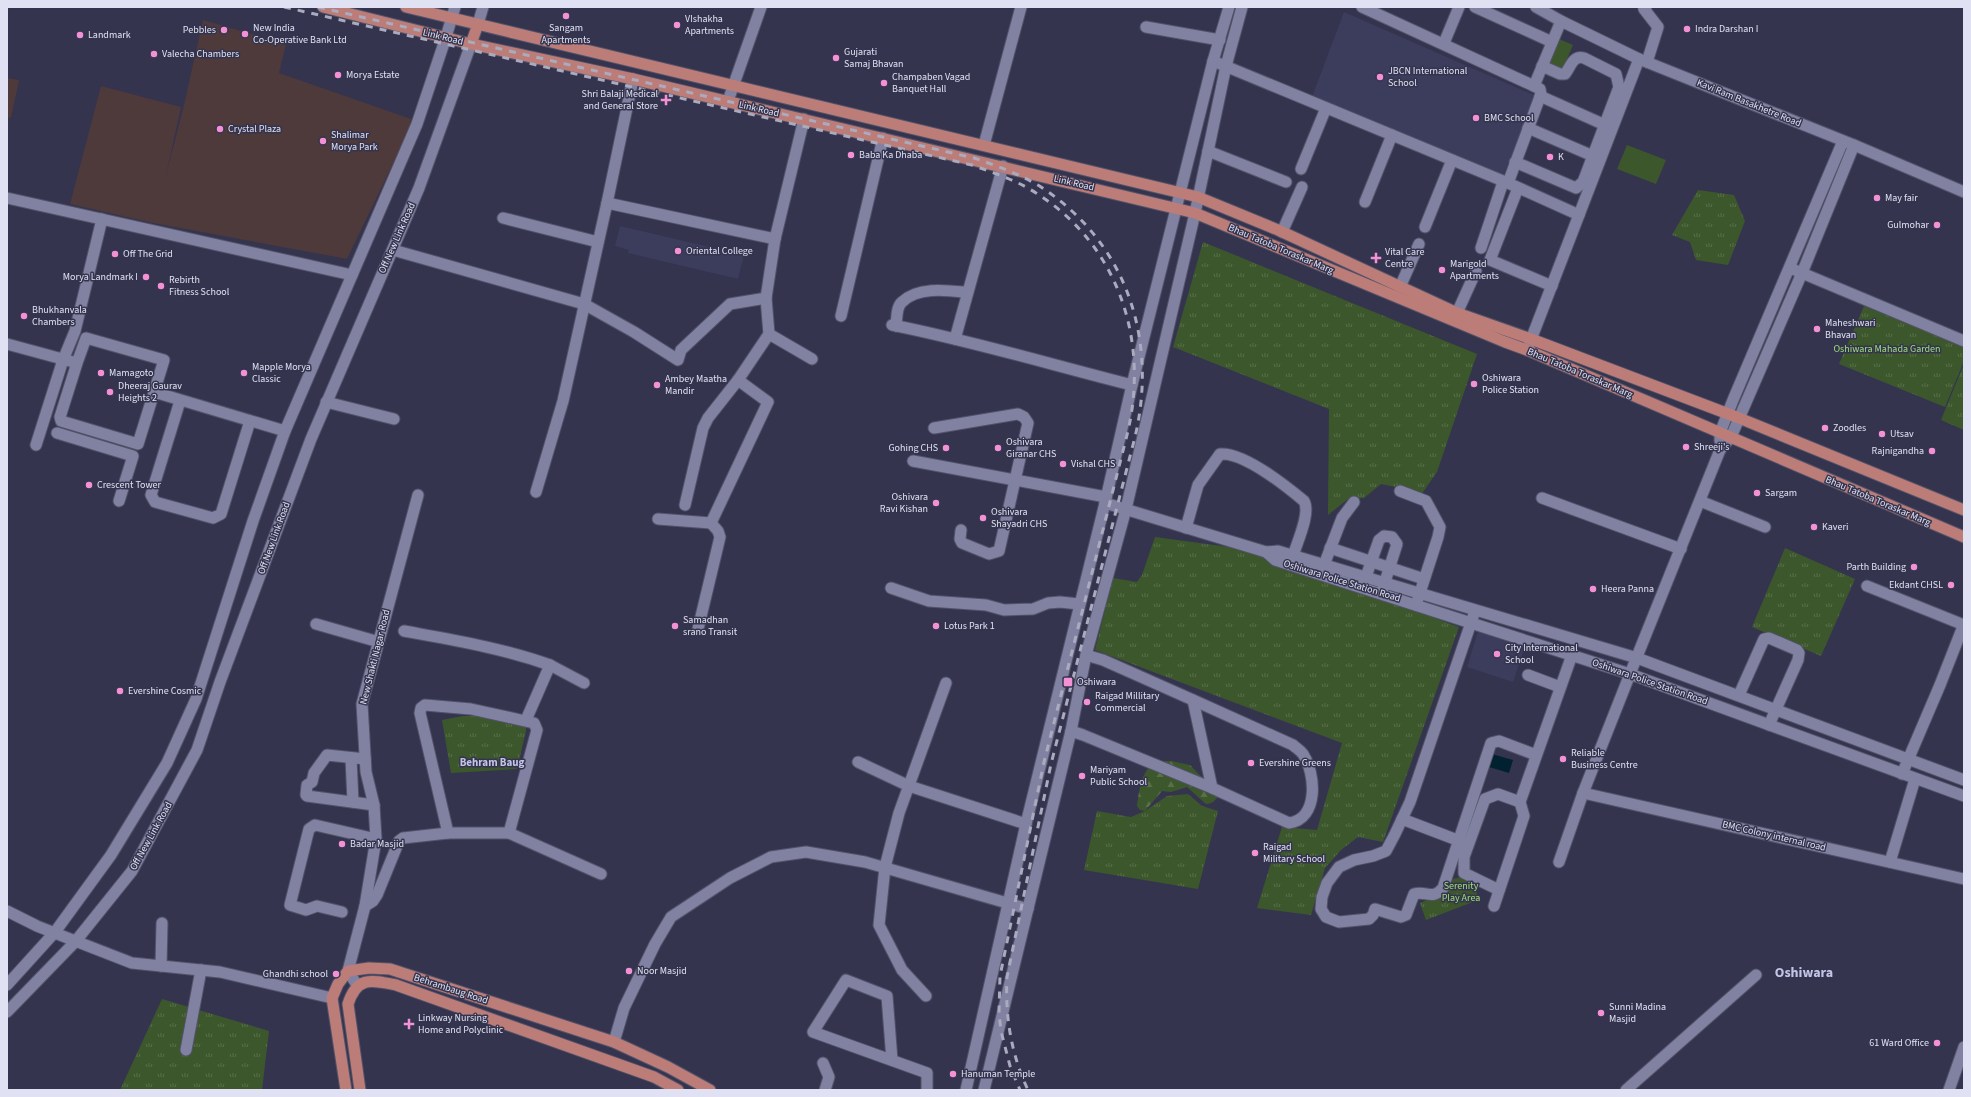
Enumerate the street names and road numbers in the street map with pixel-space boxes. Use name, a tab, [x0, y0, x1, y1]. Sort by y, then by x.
street label: Link Road	[421, 25, 465, 49]
street label: Kavi Ram Basakhetre Road	[1695, 76, 1803, 130]
street label: Link Road	[737, 98, 781, 120]
street label: Link Road	[1052, 172, 1096, 194]
street label: Off New Link Road	[375, 200, 419, 276]
street label: Bhau Tatoba Toraskar Marg	[1226, 220, 1336, 278]
street label: Bhau Tatoba Toraskar Marg	[1525, 344, 1635, 402]
street label: Bhau Tatoba Toraskar Marg	[1823, 472, 1933, 530]
street label: Off New Link Road	[254, 500, 294, 576]
street label: Oshiwara Police Station Road	[1282, 557, 1402, 605]
street label: New Shakti Nagar Road	[356, 608, 394, 706]
street label: Oshiwara Police Station Road	[1590, 656, 1710, 708]
street label: Off New Link Road	[126, 799, 176, 873]
street label: BMC Colony internal road	[1721, 817, 1827, 855]
street label: Behrambaug Road	[412, 970, 490, 1008]

